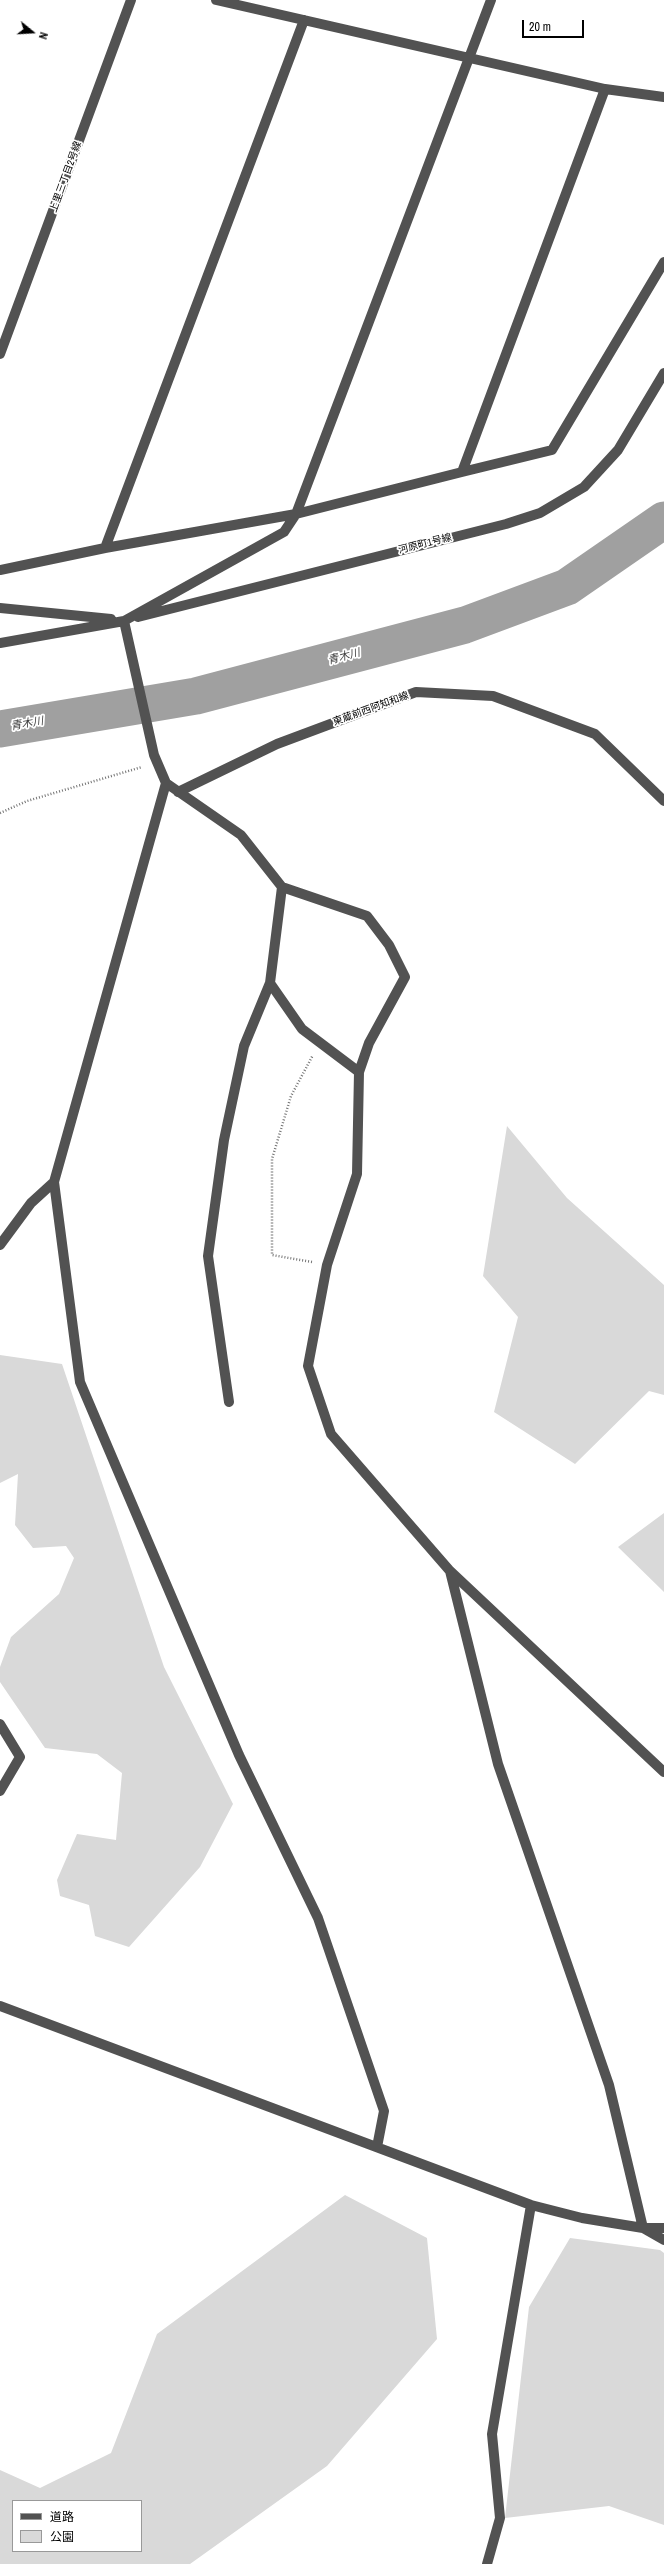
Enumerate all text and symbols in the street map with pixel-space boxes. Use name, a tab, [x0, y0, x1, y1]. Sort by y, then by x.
north arrow	[12, 12, 52, 52]
scale bar	[524, 12, 586, 38]
text: 20 m	[529, 19, 551, 35]
text: N	[36, 30, 51, 41]
street label: 上里三丁目2号線	[48, 140, 84, 214]
street label: 河原町1号線	[397, 532, 453, 556]
water label: 青木川	[326, 646, 362, 668]
street label: 東蔵前西阿知和線	[331, 690, 411, 728]
water label: 青木川	[10, 715, 44, 733]
legend	[12, 2500, 142, 2552]
text: 道路	[50, 2509, 74, 2525]
text: 公園	[50, 2529, 74, 2545]

